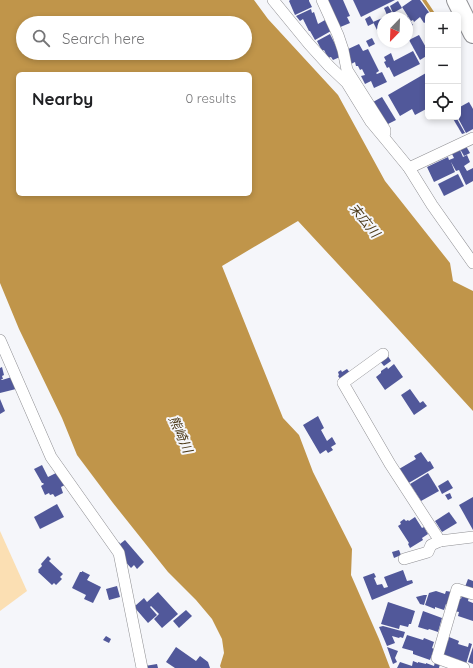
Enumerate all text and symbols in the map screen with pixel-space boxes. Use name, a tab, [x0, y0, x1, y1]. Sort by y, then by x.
north arrow	[377, 12, 413, 48]
map controls	[425, 12, 461, 120]
button: +	[425, 12, 461, 48]
search box	[16, 16, 252, 60]
icon: search	[30, 27, 52, 49]
text: Search here	[62, 29, 145, 48]
button: −	[425, 48, 461, 84]
button: locate	[425, 84, 461, 120]
text: Nearby	[32, 88, 93, 109]
text: 0 results	[185, 90, 236, 106]
water label: 末広川	[347, 200, 385, 242]
water label: 熊崎川	[166, 413, 197, 457]

